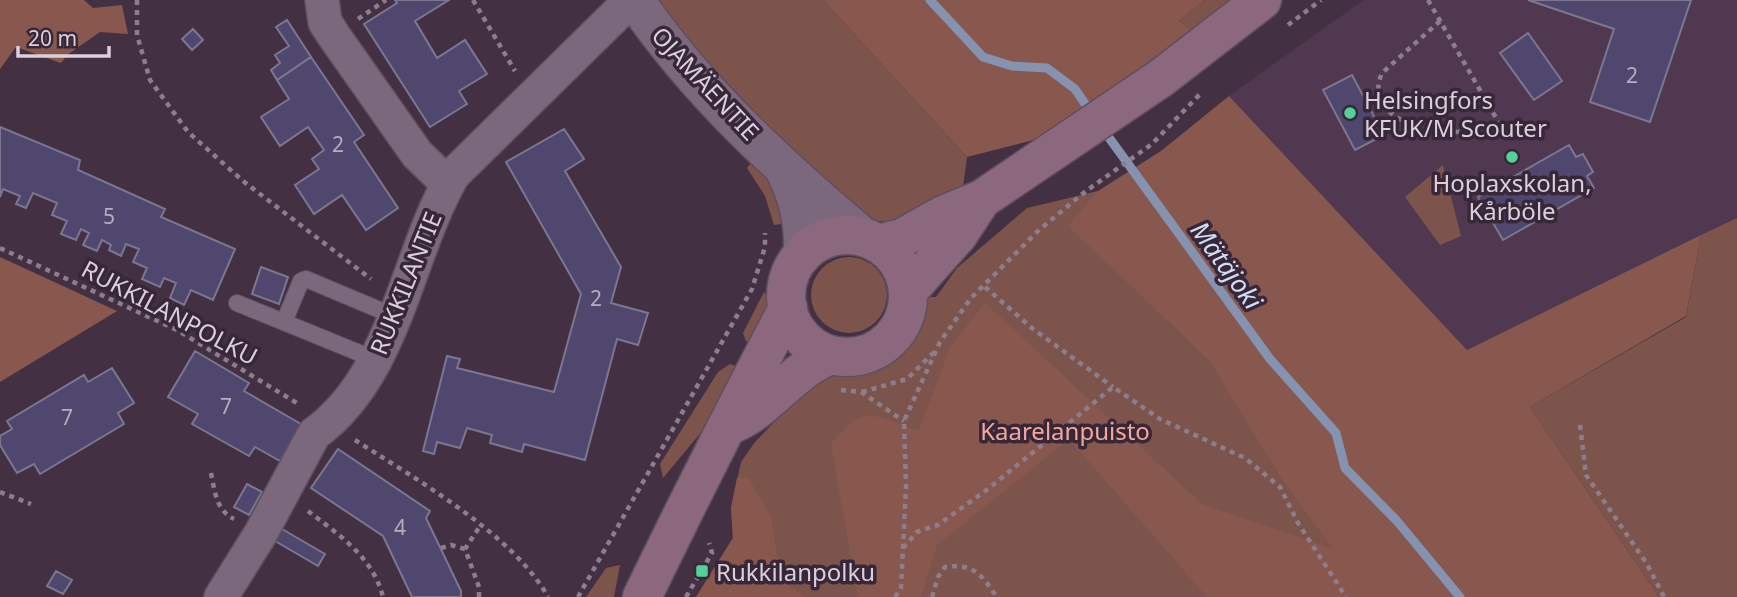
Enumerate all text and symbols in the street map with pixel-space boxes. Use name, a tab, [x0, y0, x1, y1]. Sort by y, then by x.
scale bar	[18, 14, 108, 58]
street label: OJAMÄENTIE	[645, 19, 767, 147]
text: 20 m	[28, 24, 77, 52]
house number: 2	[1626, 61, 1638, 89]
place label: Helsingfors KFUK/M Scouter	[1364, 83, 1547, 144]
marker: Helsingfors KFUK/M Scouter	[1342, 105, 1358, 121]
house number: 2	[332, 130, 344, 158]
marker: Hoplaxskolan, Kårböle	[1504, 149, 1520, 165]
place label: Hoplaxskolan, Kårböle	[1432, 166, 1592, 227]
house number: 5	[103, 202, 115, 230]
street label: RUKKILANTIE	[361, 207, 449, 359]
water label: Mätäjoki	[1183, 214, 1272, 317]
street label: RUKKILANPOLKU	[76, 252, 264, 372]
house number: 2	[590, 284, 602, 312]
house number: 7	[220, 392, 232, 420]
house number: 7	[61, 403, 73, 431]
park label: Kaarelanpuisto	[980, 414, 1150, 447]
house number: 4	[394, 513, 406, 541]
place label: Rukkilanpolku	[716, 555, 875, 588]
marker: Rukkilanpolku	[694, 563, 710, 579]

